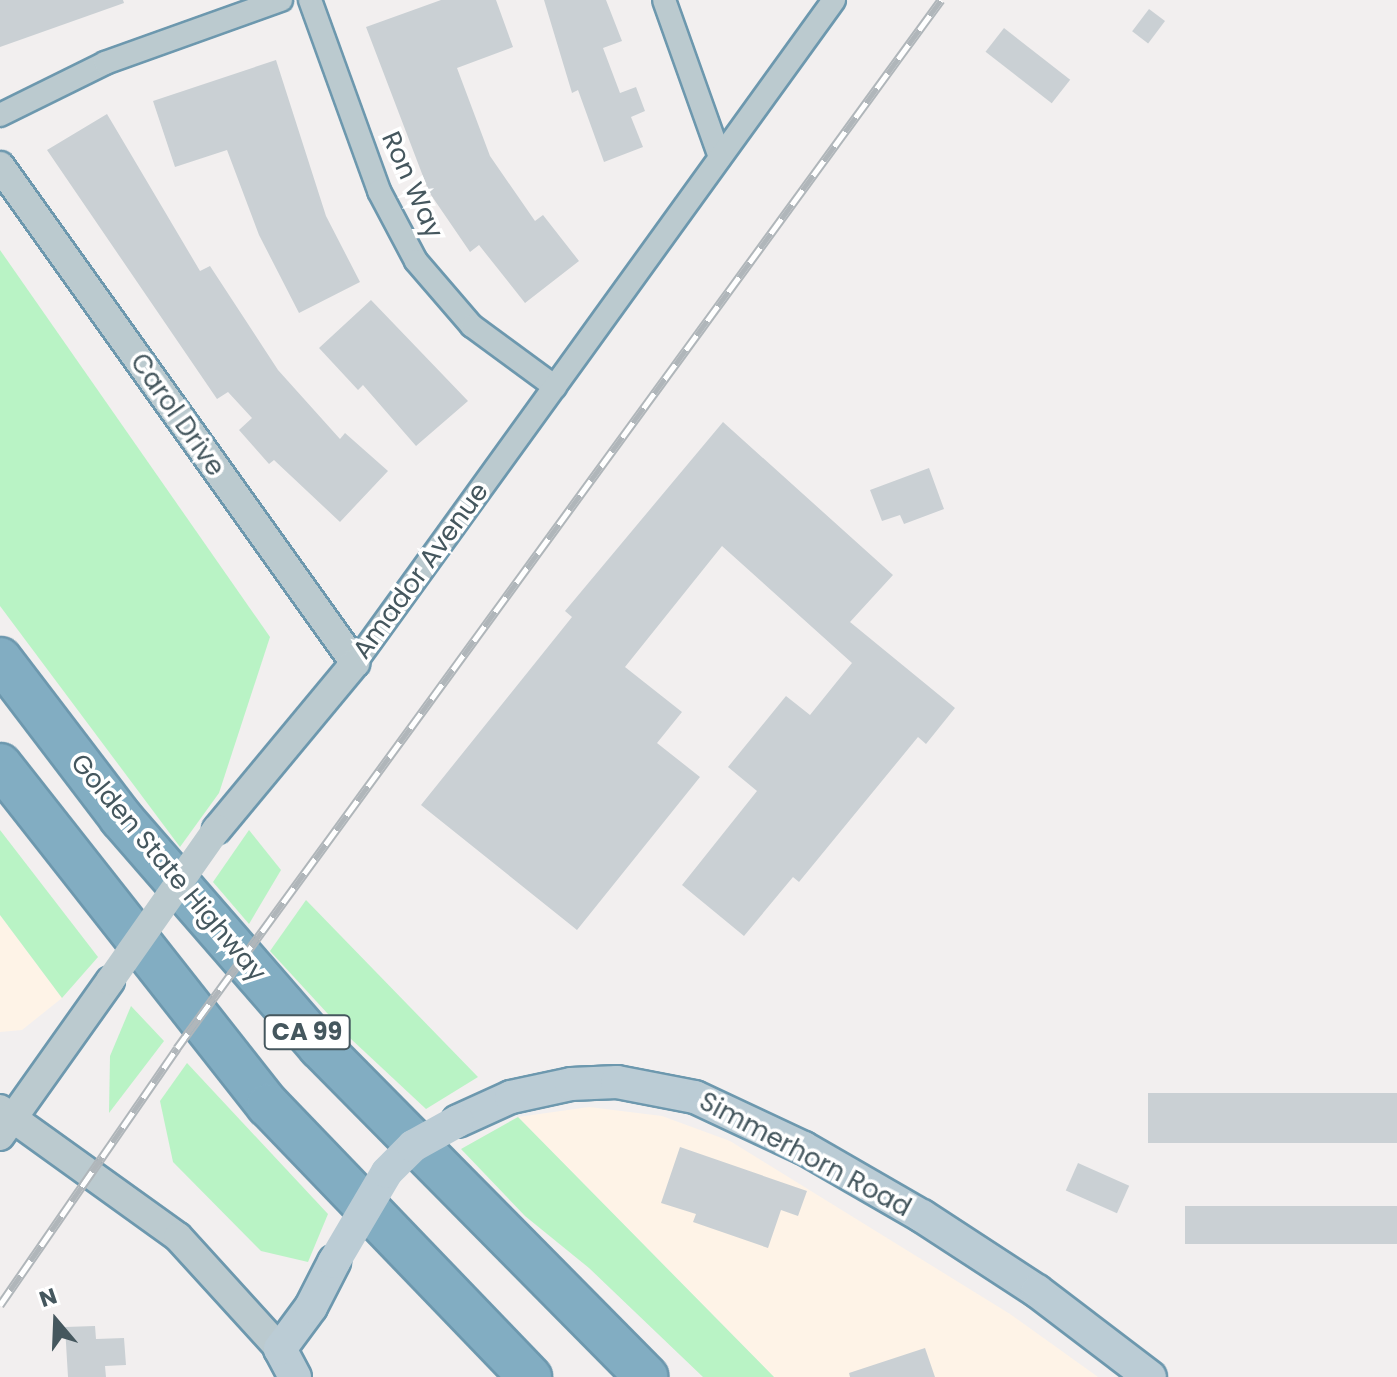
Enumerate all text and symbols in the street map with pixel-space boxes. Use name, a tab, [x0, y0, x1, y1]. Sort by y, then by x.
street label: Ron Way	[375, 127, 449, 243]
street label: Carol Drive	[123, 348, 231, 482]
street label: Amador Avenue	[347, 477, 495, 665]
street label: Golden State Highway	[64, 748, 272, 988]
road number: CA 99	[263, 1012, 351, 1052]
street label: Simmerhorn Road	[694, 1086, 916, 1224]
text: N	[35, 1280, 61, 1315]
north arrow	[16, 1281, 96, 1361]

